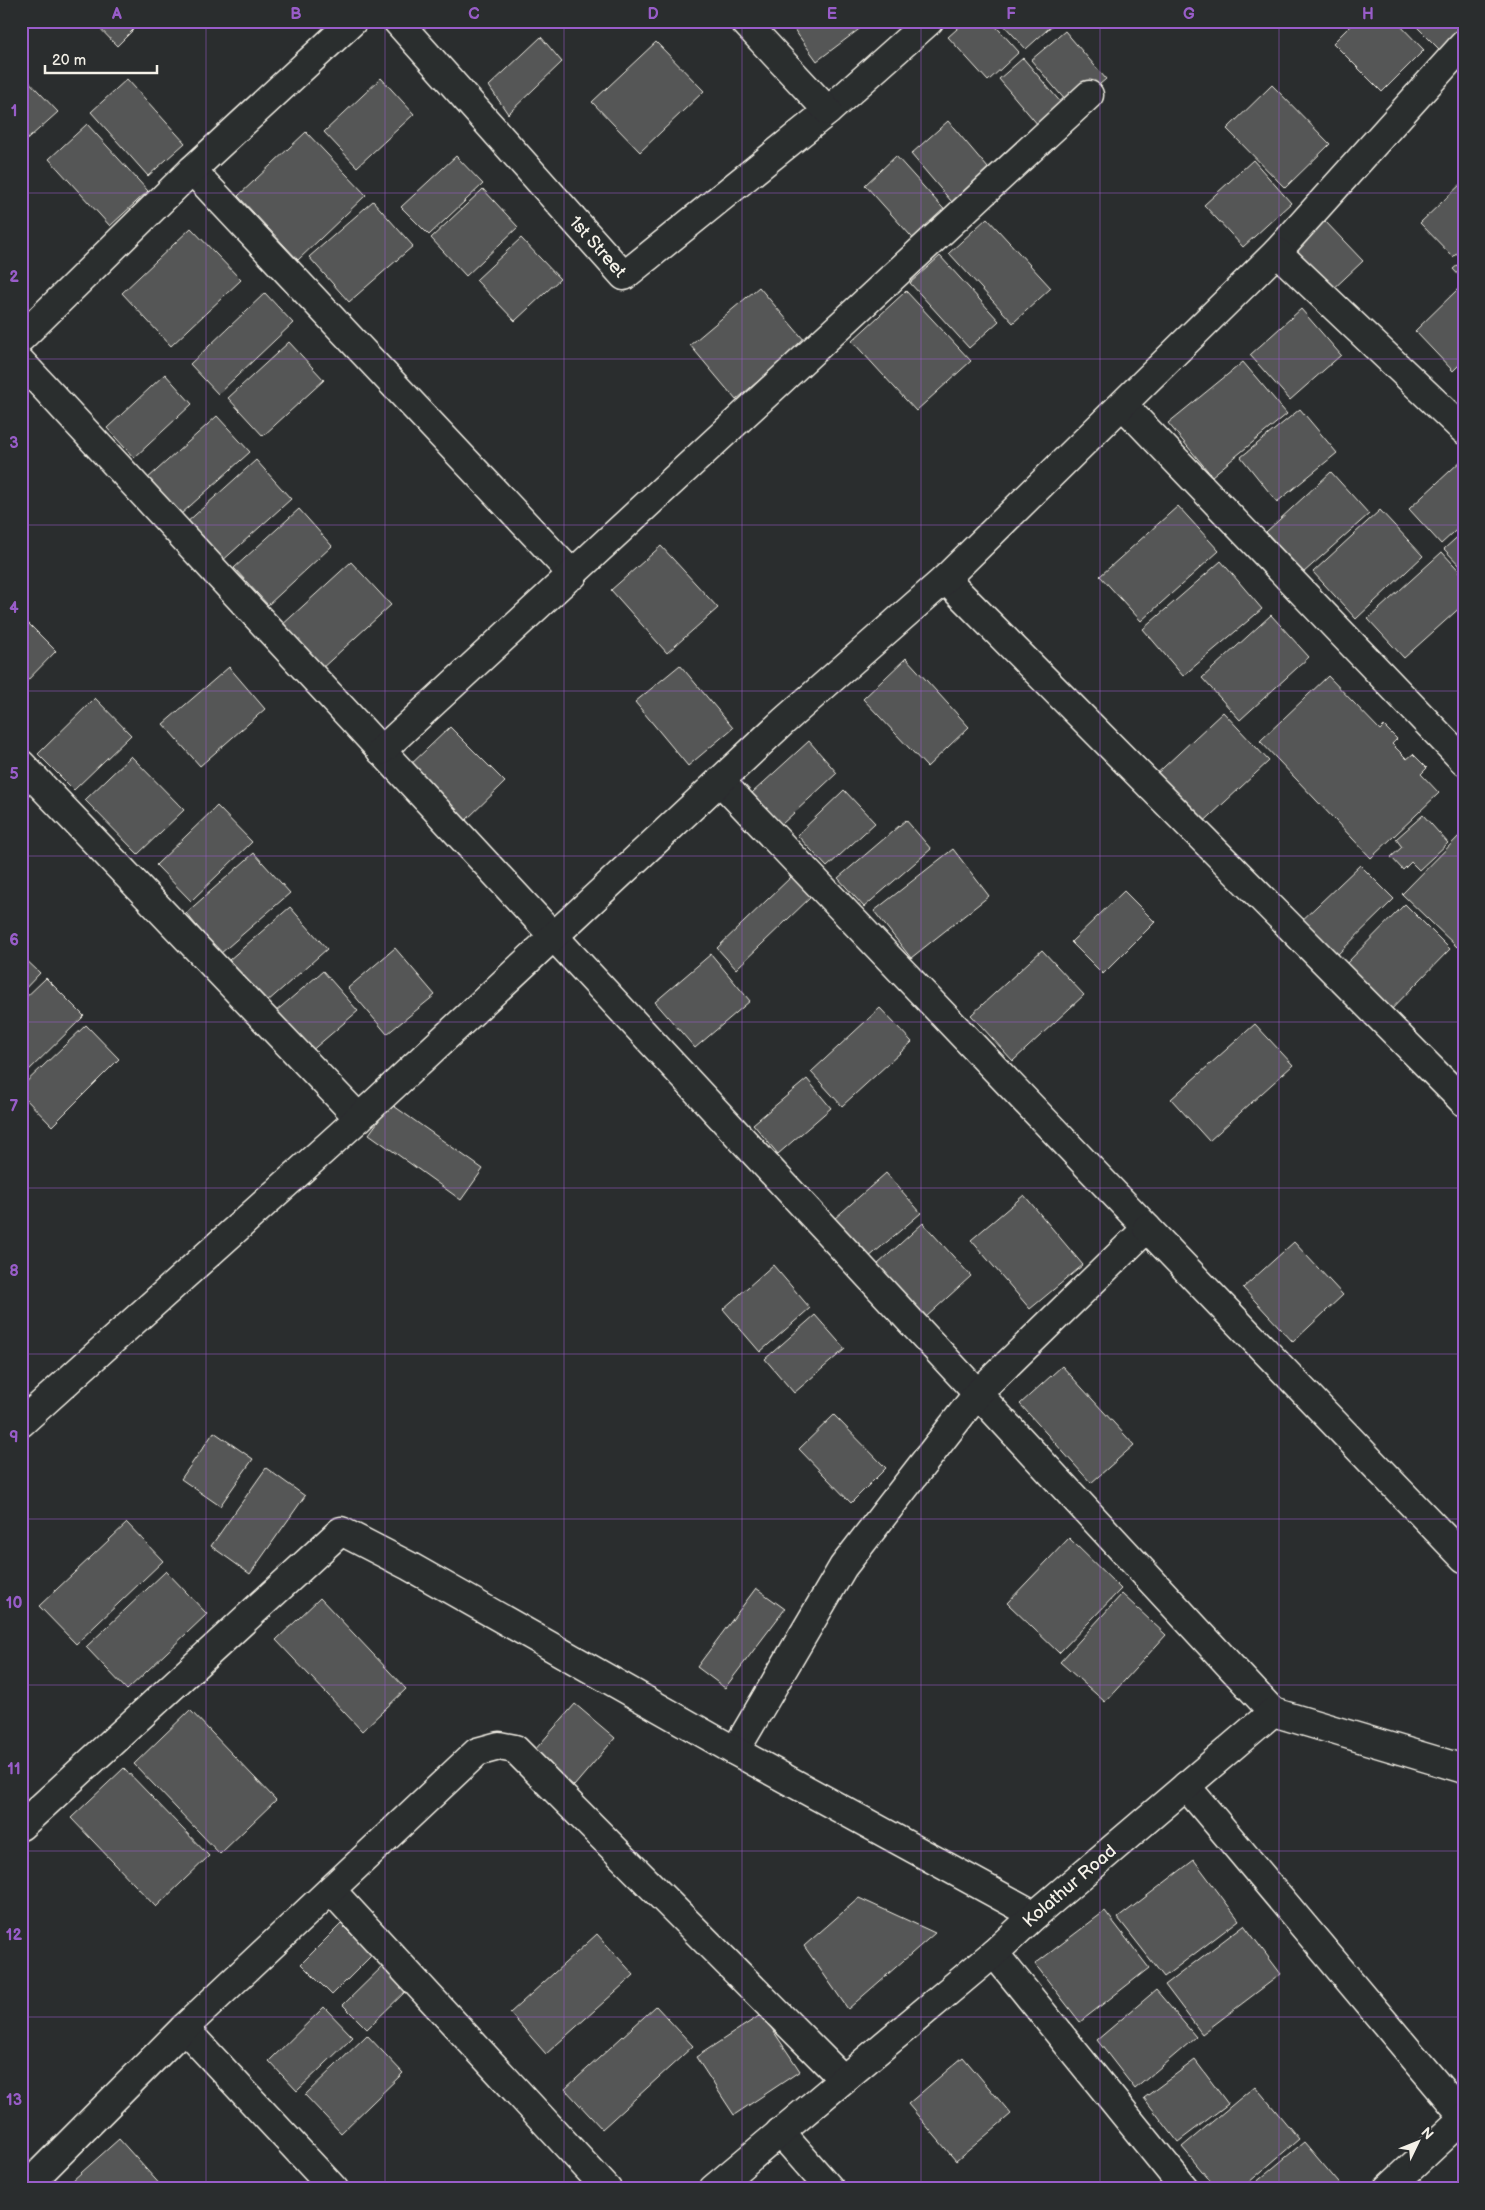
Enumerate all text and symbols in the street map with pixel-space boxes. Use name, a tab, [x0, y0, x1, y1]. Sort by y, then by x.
text: A	[111, 5, 122, 24]
text: B	[290, 5, 302, 24]
text: C	[468, 5, 480, 24]
text: D	[647, 5, 659, 24]
text: E	[827, 5, 837, 24]
text: F	[1006, 5, 1016, 24]
text: G	[1183, 5, 1195, 24]
text: H	[1362, 5, 1374, 24]
scale bar	[45, 42, 158, 74]
text: 20 m	[52, 51, 86, 70]
text: 1	[11, 102, 17, 121]
street label: 1st Street	[565, 211, 631, 282]
text: 2	[9, 268, 19, 287]
text: 3	[9, 434, 19, 453]
text: 4	[9, 599, 19, 618]
text: 5	[9, 765, 19, 784]
text: 6	[9, 931, 19, 950]
text: 7	[10, 1097, 19, 1116]
text: 8	[9, 1262, 19, 1281]
text: 9	[9, 1428, 19, 1447]
text: 10	[6, 1594, 22, 1613]
text: 11	[7, 1760, 21, 1779]
street label: Kolathur Road	[1018, 1840, 1120, 1931]
text: 12	[6, 1926, 23, 1945]
text: 13	[6, 2091, 22, 2110]
north arrow	[1392, 2118, 1442, 2168]
text: N	[1417, 2124, 1437, 2143]

